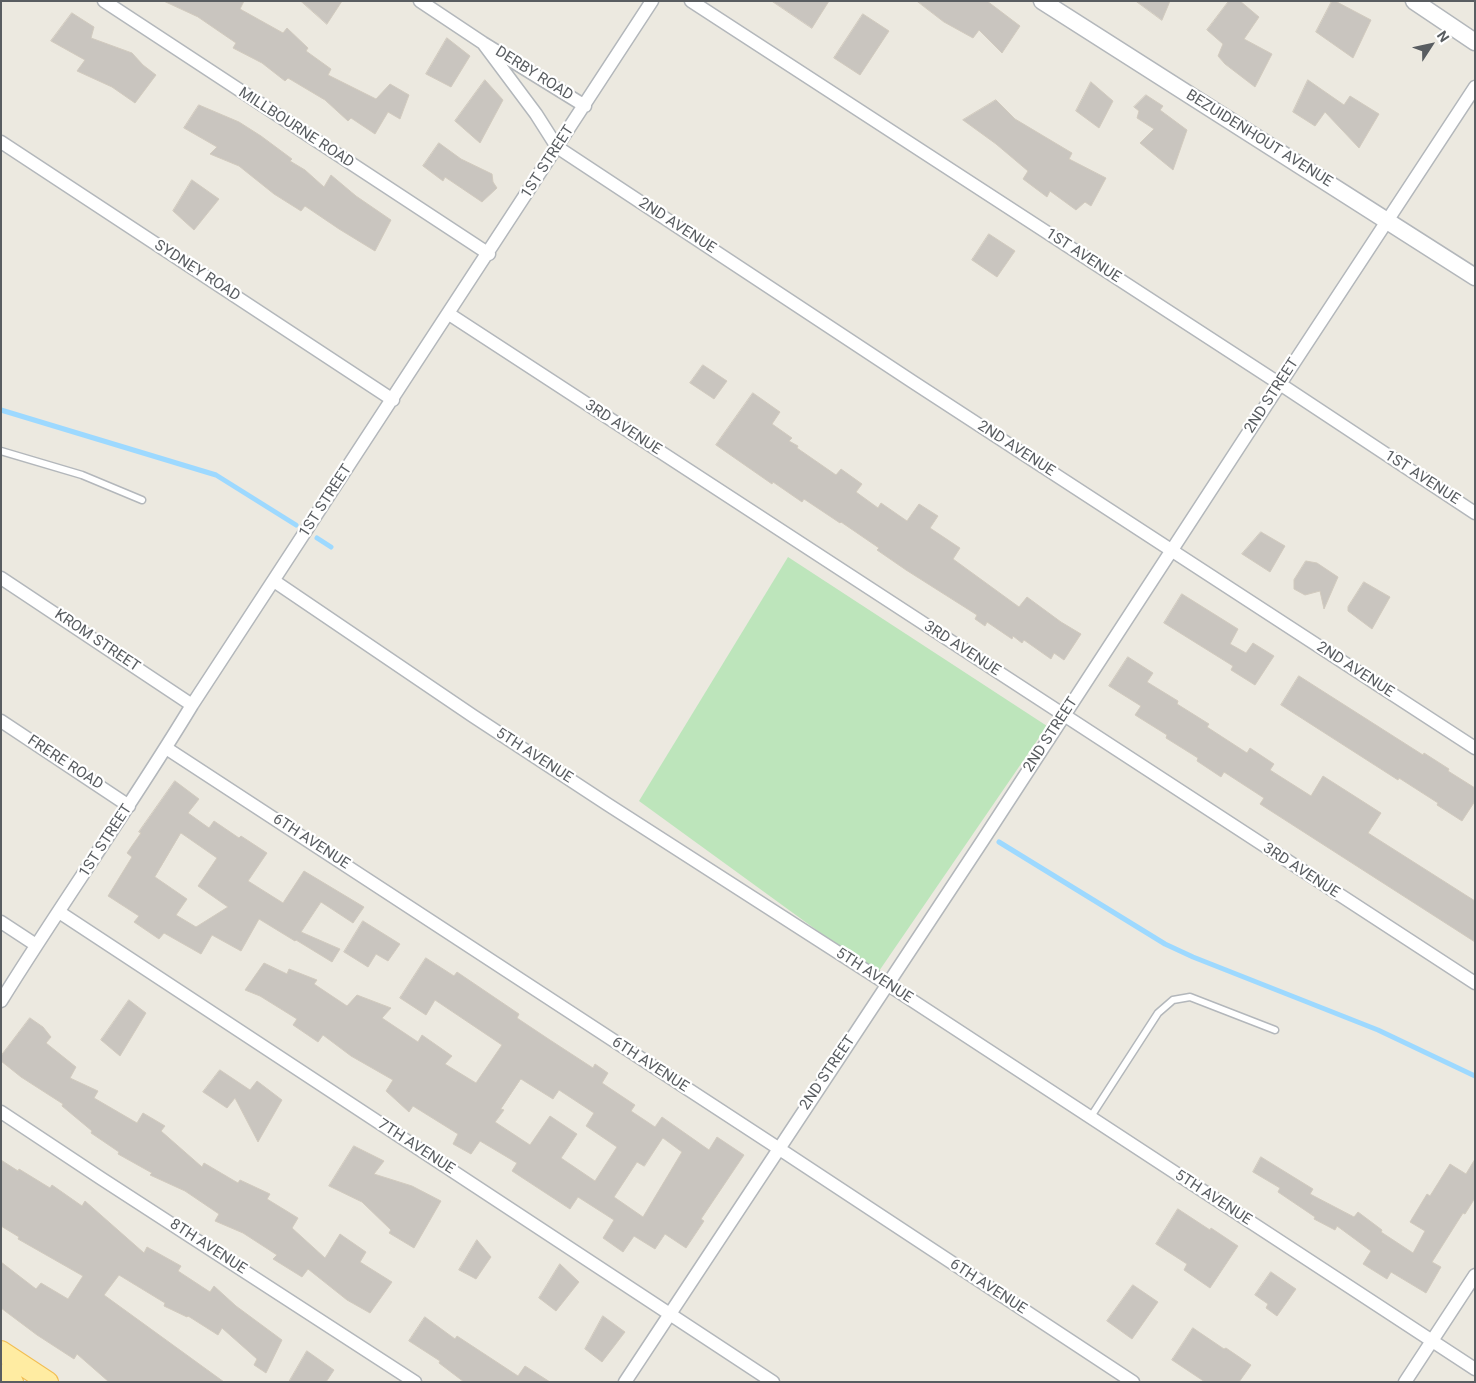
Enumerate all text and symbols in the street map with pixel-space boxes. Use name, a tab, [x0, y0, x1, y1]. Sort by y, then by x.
north arrow	[1406, 20, 1456, 70]
text: N	[1434, 28, 1453, 45]
street label: DERBY ROAD	[492, 43, 576, 105]
street label: MILLBOURNE ROAD	[235, 84, 357, 172]
street label: BEZUIDENHOUT AVENUE	[1182, 87, 1336, 191]
street label: 1ST STREET	[518, 122, 578, 202]
street label: 2ND AVENUE	[635, 194, 719, 258]
street label: 1ST AVENUE	[1042, 225, 1124, 287]
street label: SYDNEY ROAD	[151, 237, 243, 305]
street label: 2ND STREET	[1241, 355, 1303, 437]
street label: 3RD AVENUE	[581, 397, 665, 459]
street label: 2ND AVENUE	[974, 417, 1058, 481]
street label: 1ST AVENUE	[1381, 447, 1463, 509]
street label: 1ST STREET	[296, 461, 356, 541]
street label: KROM STREET	[51, 606, 143, 676]
street label: 3RD AVENUE	[920, 618, 1004, 680]
street label: 2ND AVENUE	[1313, 638, 1397, 702]
street label: 2ND STREET	[1020, 694, 1082, 776]
street label: 5TH AVENUE	[492, 724, 576, 788]
street label: FRERE ROAD	[24, 732, 106, 794]
street label: 1ST STREET	[76, 801, 136, 881]
street label: 6TH AVENUE	[269, 810, 353, 874]
street label: 3RD AVENUE	[1259, 840, 1343, 902]
street label: 5TH AVENUE	[832, 944, 916, 1008]
street label: 2ND STREET	[797, 1032, 859, 1114]
street label: 6TH AVENUE	[608, 1033, 692, 1097]
street label: 7TH AVENUE	[374, 1115, 458, 1179]
street label: 5TH AVENUE	[1171, 1166, 1255, 1230]
street label: 8TH AVENUE	[166, 1215, 250, 1279]
street label: 6TH AVENUE	[946, 1255, 1030, 1319]

